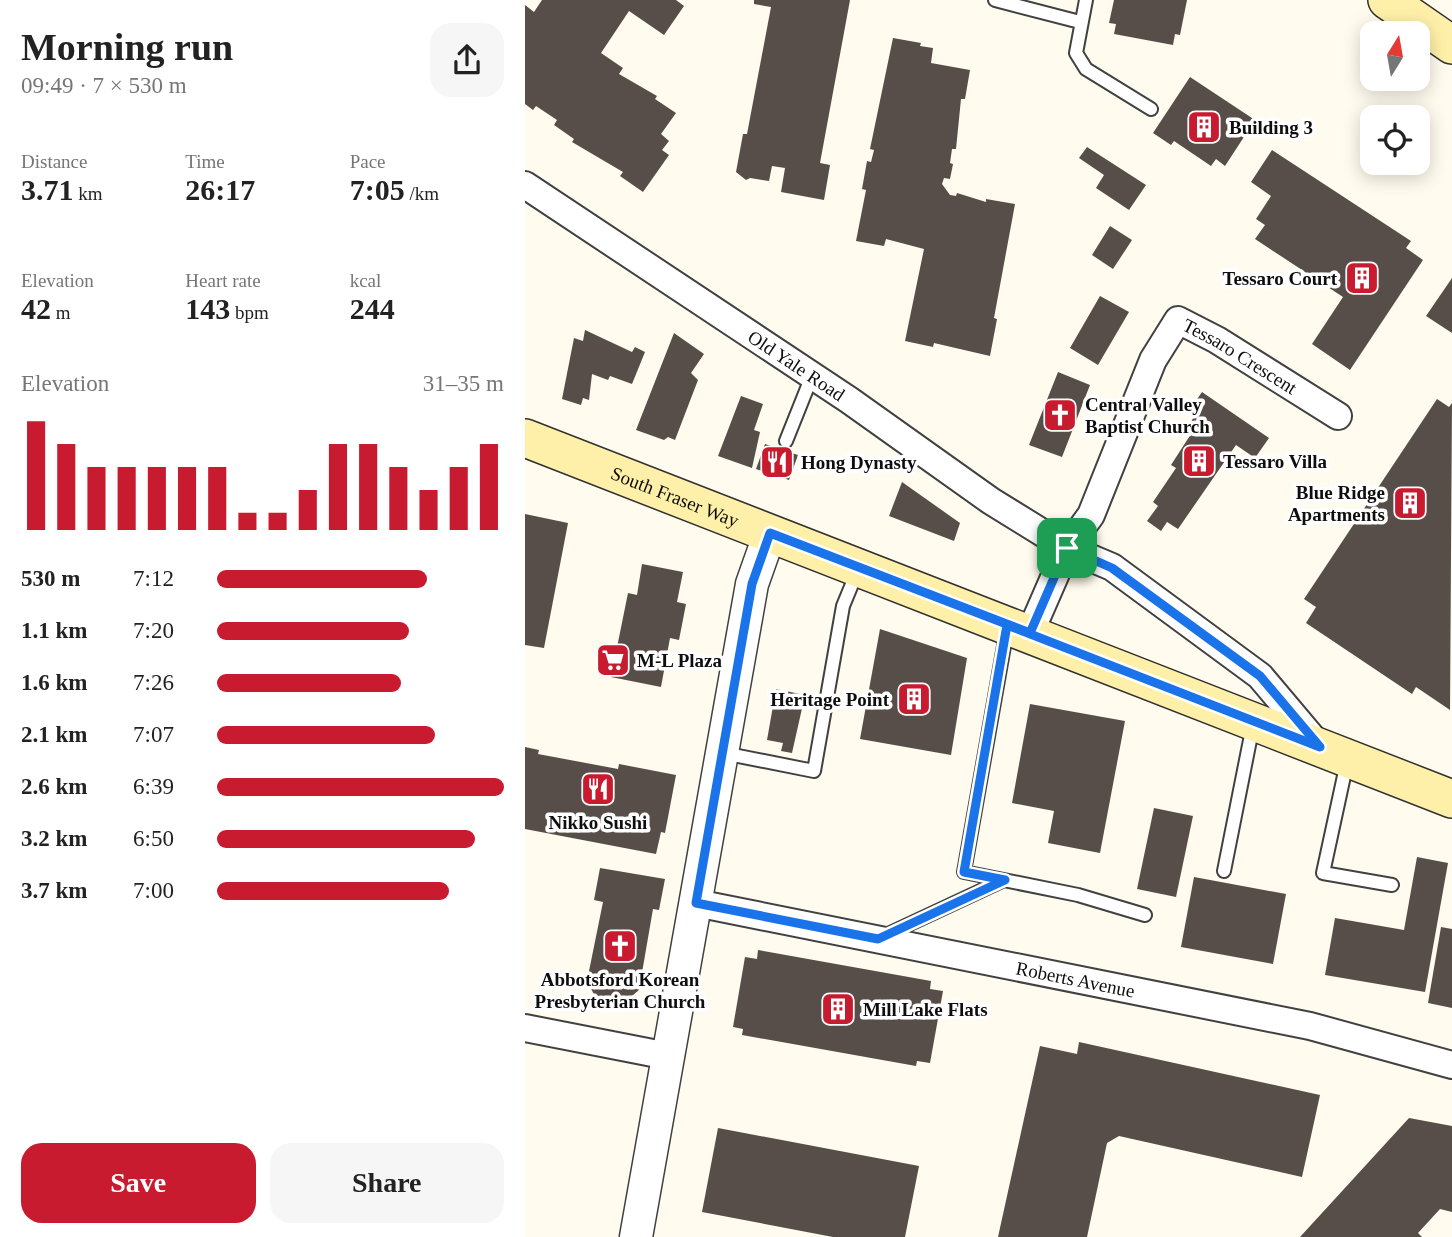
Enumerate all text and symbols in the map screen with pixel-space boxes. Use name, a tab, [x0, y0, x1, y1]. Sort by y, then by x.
north arrow	[1360, 21, 1430, 91]
map controls	[1360, 21, 1430, 175]
button: share	[430, 23, 504, 97]
text: Morning run	[21, 26, 233, 68]
text: 09:49 · 7 × 530 m	[21, 73, 187, 98]
button: locate	[1360, 105, 1430, 175]
building icon: Building 3	[1185, 108, 1223, 146]
place label: Building 3	[1229, 117, 1313, 138]
text: Distance	[21, 151, 87, 172]
text: Time	[185, 151, 225, 172]
text: Pace	[350, 151, 386, 172]
text: 3.71	[21, 173, 74, 206]
text: 26:17	[185, 173, 255, 206]
text: 7:05	[350, 173, 405, 206]
text: km	[74, 183, 103, 204]
text: /km	[405, 183, 439, 204]
building icon: Tessaro Court	[1343, 259, 1381, 297]
place label: Tessaro Court	[1222, 268, 1338, 289]
text: Elevation	[21, 270, 94, 291]
text: Heart rate	[185, 270, 261, 291]
text: kcal	[350, 270, 381, 291]
text: 42	[21, 292, 51, 325]
text: 143	[185, 292, 230, 325]
text: 244	[350, 292, 395, 325]
text: m	[51, 302, 71, 323]
text: bpm	[230, 302, 269, 323]
street label: Tessaro Crescent	[1180, 314, 1302, 399]
street label: Old Yale Road	[744, 326, 849, 405]
text: Elevation	[21, 371, 109, 396]
text: 31–35 m	[423, 371, 504, 396]
place label: Central Valley Baptist Church	[1085, 394, 1210, 437]
church icon: Central Valley Baptist Church	[1041, 396, 1079, 434]
building icon: Tessaro Villa	[1180, 442, 1218, 480]
restaurant icon: Hong Dynasty	[758, 443, 796, 481]
place label: Tessaro Villa	[1223, 451, 1327, 472]
place label: Hong Dynasty	[801, 452, 917, 473]
street label: South Fraser Way	[608, 462, 742, 531]
place label: Blue Ridge Apartments	[1288, 482, 1385, 525]
building icon: Blue Ridge Apartments	[1391, 484, 1429, 522]
pin	[1037, 518, 1097, 578]
icon: arrive	[1048, 529, 1086, 567]
text: 530 m	[21, 566, 80, 591]
text: 7:12	[133, 566, 174, 591]
text: 1.1 km	[21, 618, 87, 643]
text: 7:20	[133, 618, 174, 643]
supermarket icon: M-L Plaza	[594, 641, 632, 679]
place label: M-L Plaza	[637, 650, 722, 671]
text: 1.6 km	[21, 670, 87, 695]
text: 7:26	[133, 670, 174, 695]
building icon: Heritage Point	[895, 680, 933, 718]
place label: Heritage Point	[770, 689, 890, 710]
text: 2.1 km	[21, 722, 87, 747]
text: 7:07	[133, 722, 174, 747]
restaurant icon: Nikko Sushi	[579, 770, 617, 808]
text: 2.6 km	[21, 774, 87, 799]
text: 6:39	[133, 774, 174, 799]
place label: Nikko Sushi	[549, 812, 647, 833]
text: 3.2 km	[21, 826, 87, 851]
text: 6:50	[133, 826, 174, 851]
text: 3.7 km	[21, 878, 87, 903]
text: 7:00	[133, 878, 174, 903]
church icon: Abbotsford Korean Presbyterian Church	[601, 927, 639, 965]
street label: Roberts Avenue	[1014, 957, 1137, 1001]
place label: Abbotsford Korean Presbyterian Church	[535, 969, 706, 1012]
building icon: Mill Lake Flats	[819, 990, 857, 1028]
place label: Mill Lake Flats	[863, 999, 988, 1020]
button: Save	[21, 1143, 256, 1223]
button: Share	[270, 1143, 504, 1223]

